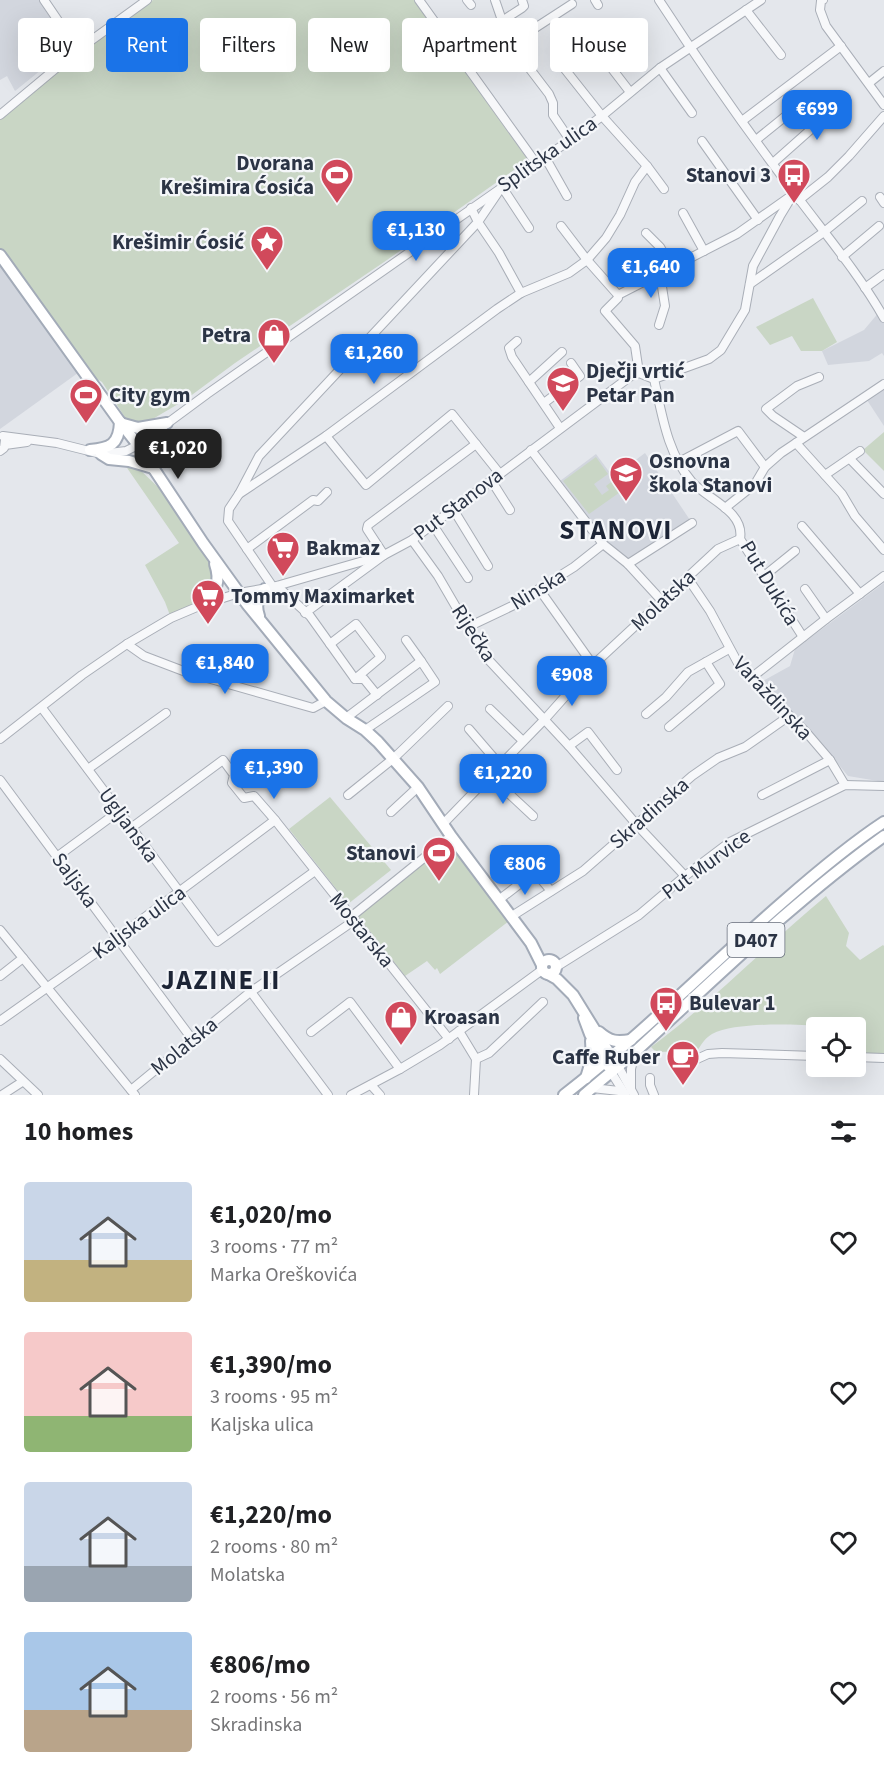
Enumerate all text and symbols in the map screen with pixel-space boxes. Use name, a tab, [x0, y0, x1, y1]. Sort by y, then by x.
chip: Buy	[18, 18, 94, 72]
chip: Rent	[106, 18, 188, 72]
chip: Filters	[200, 18, 296, 72]
chip: New	[308, 18, 390, 72]
chip: Apartment	[402, 18, 538, 72]
chip: House	[550, 18, 648, 72]
pin: €699	[781, 90, 853, 141]
text: €699	[796, 95, 838, 123]
street label: Splitska ulica	[491, 108, 603, 200]
place label: Dvorana Krešimira Ćosića	[161, 148, 314, 202]
sports icon: Dvorana Krešimira Ćosića	[319, 157, 355, 204]
bus stop icon: Stanovi 3	[776, 157, 812, 204]
place label: Stanovi 3	[686, 160, 771, 190]
pin: €1,130	[367, 211, 465, 262]
text: €1,130	[387, 216, 445, 244]
place icon: Krešimir Ćosić	[249, 224, 285, 271]
place label: Krešimir Ćosić	[112, 227, 244, 257]
pin: €1,640	[602, 248, 700, 299]
text: €1,640	[622, 253, 680, 281]
shop icon: Petra	[256, 317, 292, 364]
place label: Petra	[201, 320, 251, 350]
pin: €1,260	[325, 334, 423, 385]
text: €1,260	[345, 339, 403, 367]
place label: Dječji vrtić Petar Pan	[586, 356, 685, 410]
school or university icon: Dječji vrtić Petar Pan	[545, 365, 581, 412]
sports icon: City gym	[68, 377, 104, 424]
place label: City gym	[109, 380, 190, 410]
pin: €1,020	[129, 429, 227, 480]
text: €1,020	[149, 434, 207, 462]
place label: Osnovna škola Stanovi	[649, 446, 772, 500]
school or university icon: Osnovna škola Stanovi	[608, 455, 644, 502]
street label: Put Stanova	[407, 460, 509, 548]
district label: STANOVI	[559, 511, 673, 550]
supermarket icon: Bakmaz	[265, 530, 301, 577]
place label: Bakmaz	[306, 533, 380, 563]
street label: Put Dukića	[733, 535, 807, 631]
street label: Ninska	[505, 561, 571, 617]
street label: Molatska	[624, 562, 702, 638]
supermarket icon: Tommy Maximarket	[190, 578, 226, 625]
place label: Tommy Maximarket	[231, 581, 415, 611]
street label: Riječka	[444, 598, 504, 668]
pin: €1,840	[176, 644, 274, 695]
text: €1,840	[196, 649, 254, 677]
street label: Varaždinska	[726, 649, 820, 747]
pin: €908	[536, 656, 608, 707]
text: €908	[551, 661, 593, 689]
pin: €1,390	[225, 749, 323, 800]
text: €1,390	[245, 754, 303, 782]
pin: €1,220	[454, 754, 552, 805]
text: €1,220	[474, 759, 532, 787]
street label: Skradinska	[603, 770, 695, 856]
street label: Ugljanska	[92, 781, 166, 869]
street label: Put Murvice	[655, 821, 757, 907]
sports icon: Stanovi	[421, 835, 457, 882]
place label: Stanovi	[346, 838, 416, 868]
pin: €806	[489, 845, 561, 896]
street label: Saljska	[45, 846, 105, 914]
text: €806	[504, 850, 546, 878]
street label: Kaljska ulica	[86, 878, 192, 966]
street label: Mostarska	[322, 886, 402, 974]
road number: D407	[728, 923, 784, 957]
district label: JAZINE II	[161, 961, 281, 1000]
bus stop icon: Bulevar 1	[648, 985, 684, 1032]
place label: Bulevar 1	[689, 988, 776, 1018]
shop icon: Kroasan	[383, 999, 419, 1046]
place label: Kroasan	[424, 1002, 500, 1032]
street label: Molatska	[144, 1010, 224, 1082]
map controls	[806, 1017, 866, 1077]
button: locate	[806, 1017, 866, 1077]
cafe icon: Caffe Ruber	[665, 1039, 701, 1086]
place label: Caffe Ruber	[552, 1042, 661, 1072]
text: 10 homes	[24, 1113, 133, 1150]
icon: filters	[827, 1115, 860, 1148]
text: €1,020/mo	[210, 1196, 332, 1233]
icon: home	[72, 1206, 144, 1278]
icon: heart	[827, 1226, 860, 1259]
text: 3 rooms · 77 m²	[210, 1233, 338, 1261]
text: Marka Oreškovića	[210, 1261, 357, 1289]
text: €1,390/mo	[210, 1346, 332, 1383]
icon: home	[72, 1356, 144, 1428]
icon: heart	[827, 1376, 860, 1409]
text: 3 rooms · 95 m²	[210, 1383, 338, 1411]
text: Kaljska ulica	[210, 1411, 314, 1439]
text: €1,220/mo	[210, 1496, 332, 1533]
icon: home	[72, 1506, 144, 1578]
icon: heart	[827, 1526, 860, 1559]
text: 2 rooms · 80 m²	[210, 1533, 338, 1561]
text: Molatska	[210, 1561, 285, 1589]
text: €806/mo	[210, 1646, 310, 1683]
icon: home	[72, 1656, 144, 1728]
icon: heart	[827, 1676, 860, 1709]
text: 2 rooms · 56 m²	[210, 1683, 338, 1711]
text: Skradinska	[210, 1711, 302, 1739]

